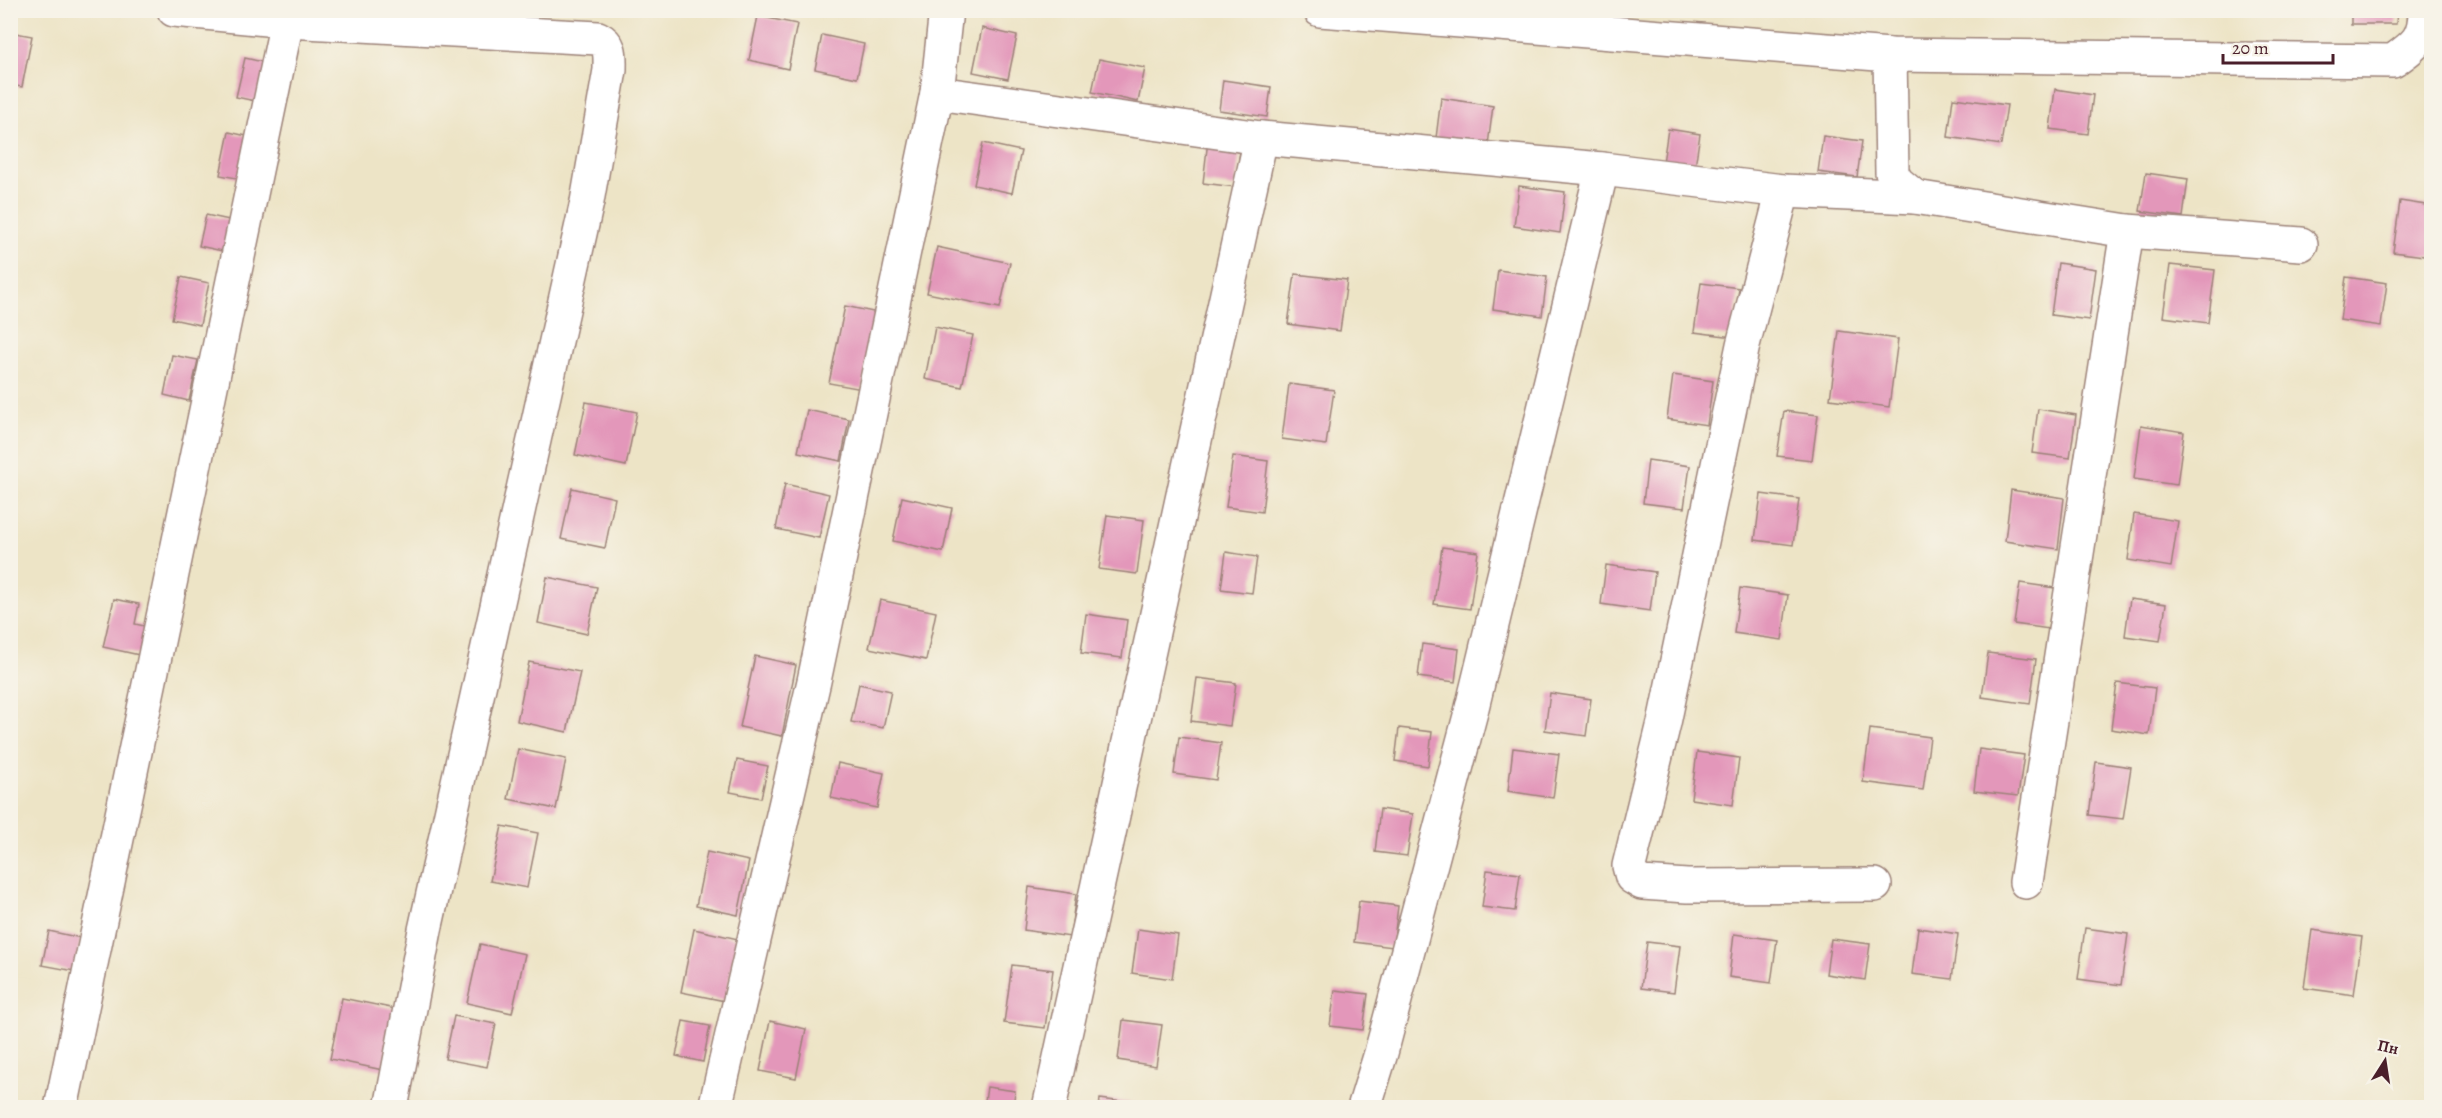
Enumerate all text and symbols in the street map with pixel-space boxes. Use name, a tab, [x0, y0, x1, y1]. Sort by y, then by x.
scale bar	[2223, 27, 2332, 65]
text: 20 m	[2232, 36, 2269, 60]
north arrow	[2355, 1031, 2415, 1091]
text: Пн	[2375, 1034, 2400, 1060]

